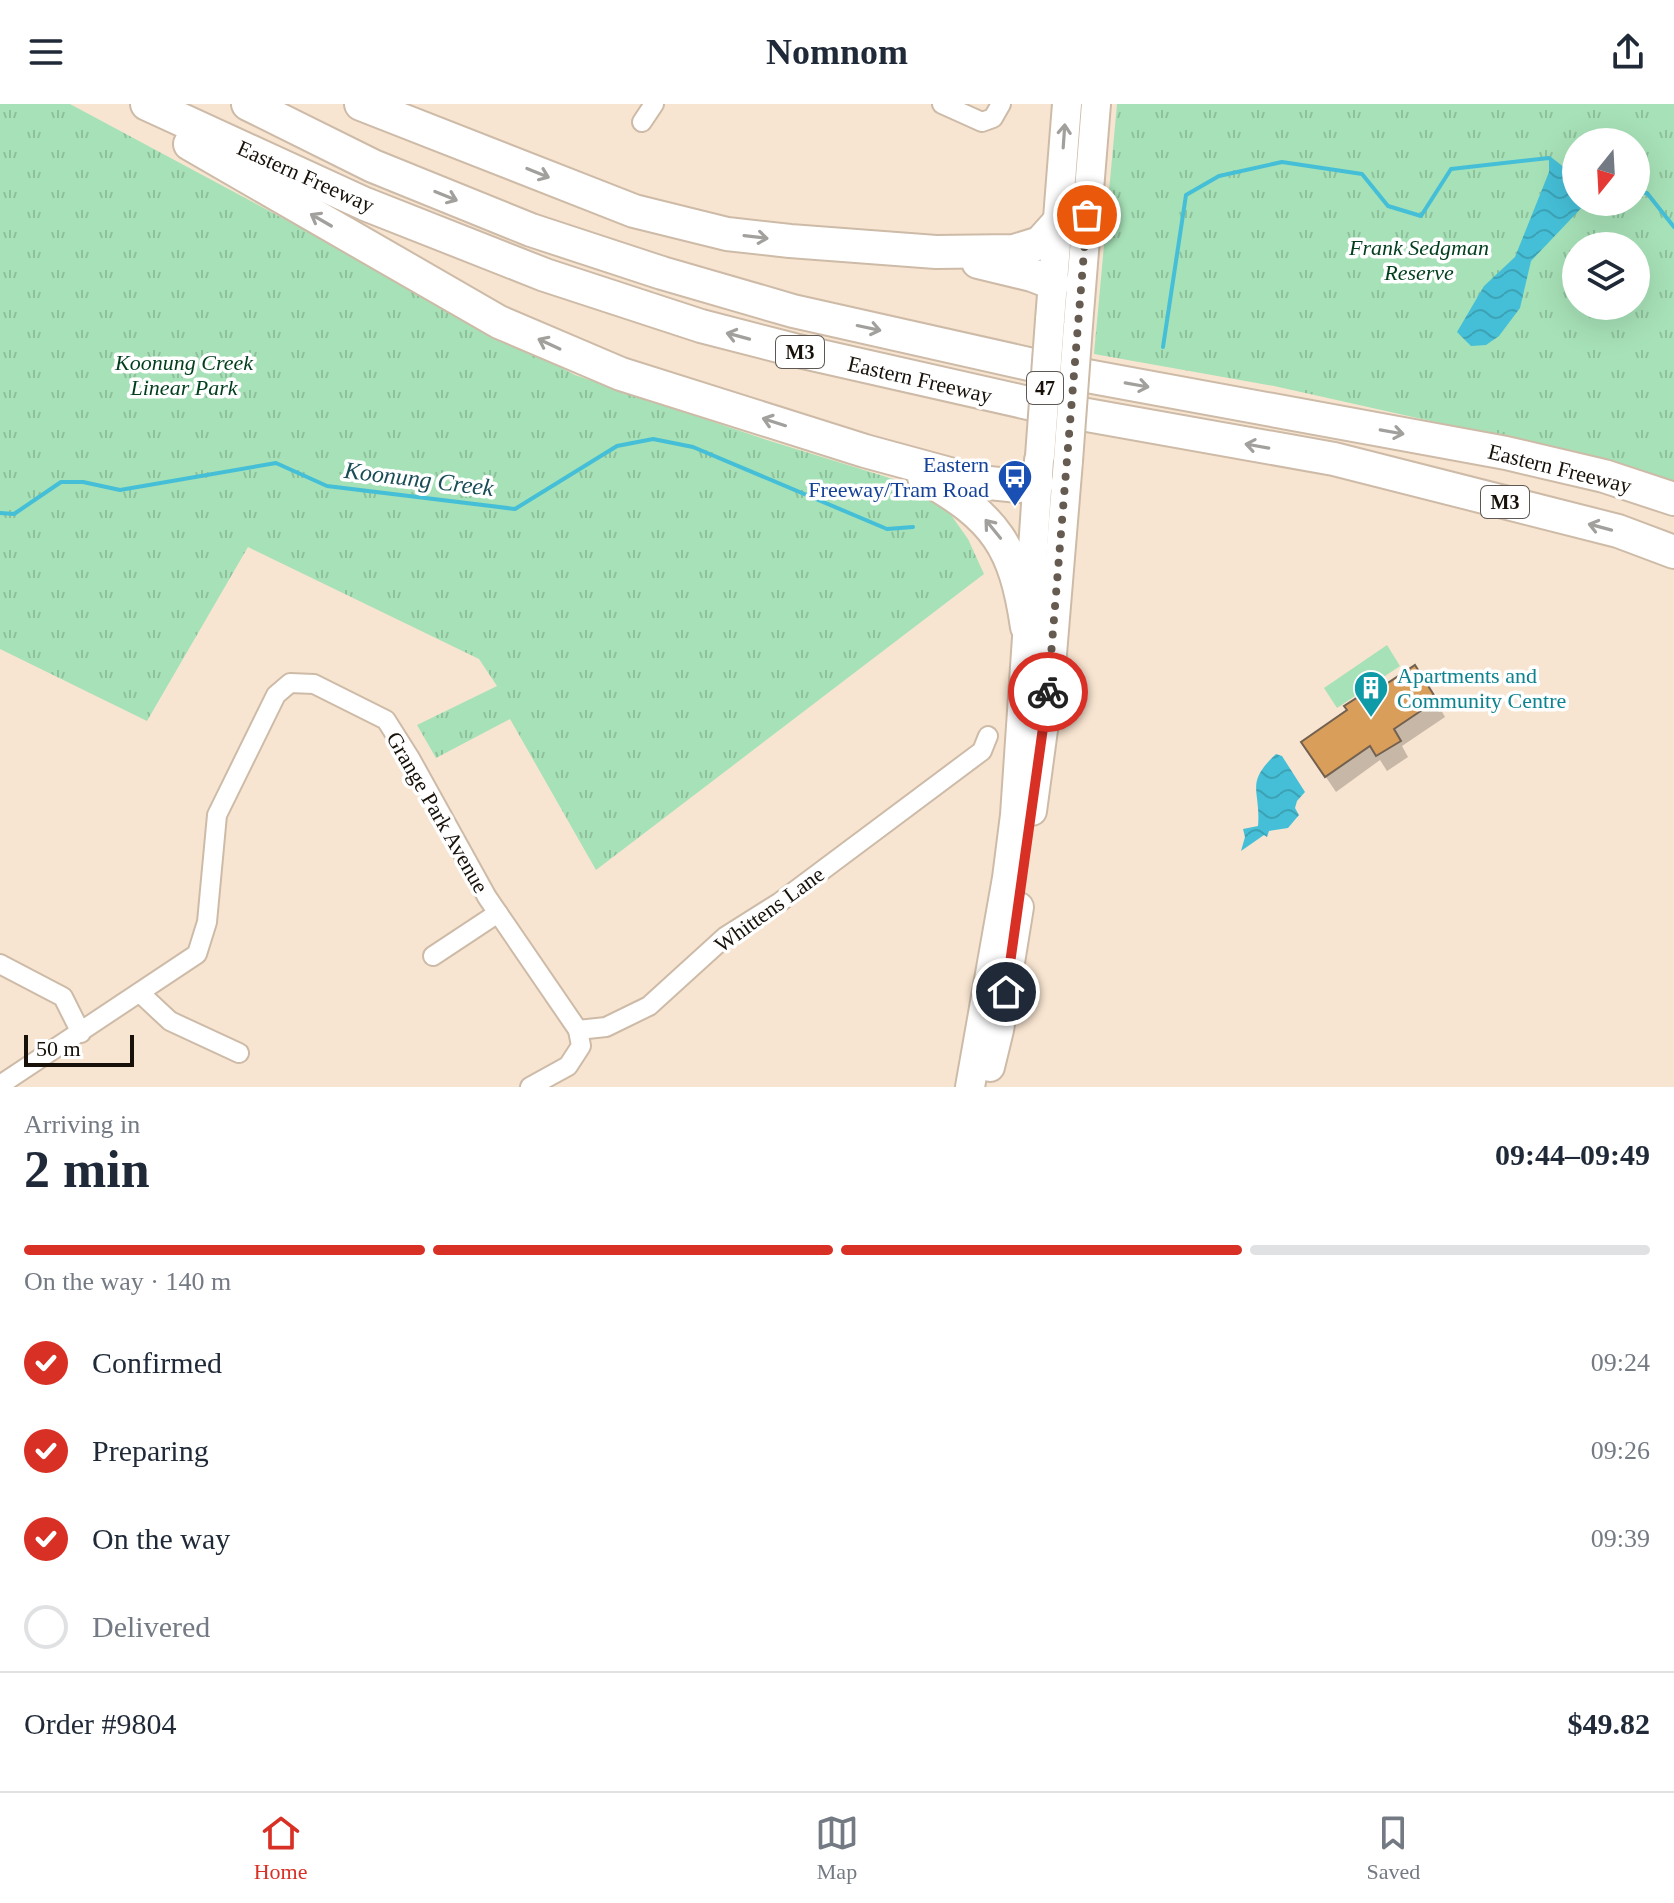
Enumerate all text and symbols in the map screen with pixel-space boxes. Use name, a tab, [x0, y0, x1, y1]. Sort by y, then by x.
icon: menu	[24, 30, 68, 74]
icon: share	[1606, 30, 1650, 74]
text: Nomnom	[766, 32, 908, 72]
one-way arrow	[1057, 123, 1072, 150]
north arrow	[1562, 128, 1650, 216]
map controls	[1562, 128, 1650, 320]
street label: Eastern Freeway	[233, 135, 378, 218]
one-way arrow	[525, 167, 550, 181]
pin	[1053, 181, 1121, 249]
one-way arrow	[433, 189, 458, 204]
icon: bag	[1065, 193, 1109, 237]
one-way arrow	[310, 212, 333, 228]
one-way arrow	[742, 230, 769, 245]
button: layers	[1562, 232, 1650, 320]
park label: Frank Sedgman Reserve	[1348, 235, 1489, 285]
one-way arrow	[856, 321, 881, 336]
one-way arrow	[725, 327, 751, 342]
one-way arrow	[537, 336, 561, 351]
road number: M3	[776, 336, 824, 368]
park label: Koonung Creek Linear Park	[114, 350, 254, 400]
street label: Eastern Freeway	[845, 351, 994, 408]
road number: 47	[1027, 372, 1063, 404]
one-way arrow	[1123, 378, 1149, 393]
one-way arrow	[762, 414, 787, 428]
one-way arrow	[1379, 425, 1405, 440]
one-way arrow	[1245, 437, 1271, 452]
street label: Eastern Freeway	[1485, 439, 1634, 498]
place label: Eastern Freeway/Tram Road	[808, 452, 989, 502]
water label: Koonung Creek	[342, 457, 496, 501]
bus stop icon: Eastern Freeway/Tram Road	[996, 458, 1034, 508]
road number: M3	[1481, 486, 1529, 518]
one-way arrow	[1588, 518, 1614, 533]
one-way arrow	[984, 519, 1001, 540]
courier	[1008, 652, 1088, 732]
place label: Apartments and Community Centre	[1397, 663, 1566, 713]
building icon: Apartments and Community Centre	[1352, 669, 1390, 719]
icon: bike	[1026, 670, 1070, 714]
street label: Grange Park Avenue	[381, 727, 494, 897]
street label: Whittens Lane	[710, 861, 829, 957]
pin	[972, 958, 1040, 1026]
icon: home	[984, 970, 1028, 1014]
scale bar	[24, 1031, 134, 1067]
text: 50 m	[36, 1036, 81, 1061]
text: Arriving in	[24, 1110, 140, 1139]
text: 09:44–09:49	[1495, 1138, 1650, 1171]
text: 2 min	[24, 1141, 150, 1198]
text: On the way · 140 m	[24, 1267, 231, 1296]
icon: check	[24, 1341, 68, 1385]
text: Confirmed	[92, 1346, 222, 1379]
text: 09:24	[1591, 1348, 1650, 1377]
icon: check	[24, 1429, 68, 1473]
text: Preparing	[92, 1434, 209, 1467]
text: 09:26	[1591, 1436, 1650, 1465]
icon: check	[24, 1517, 68, 1561]
text: On the way	[92, 1522, 230, 1555]
text: 09:39	[1591, 1524, 1650, 1553]
text: Delivered	[92, 1610, 210, 1643]
text: Order #9804	[24, 1707, 176, 1740]
text: $49.82	[1568, 1707, 1650, 1740]
tab: Home	[254, 1811, 308, 1885]
tab: Map	[815, 1811, 859, 1885]
tab: Saved	[1366, 1811, 1420, 1885]

